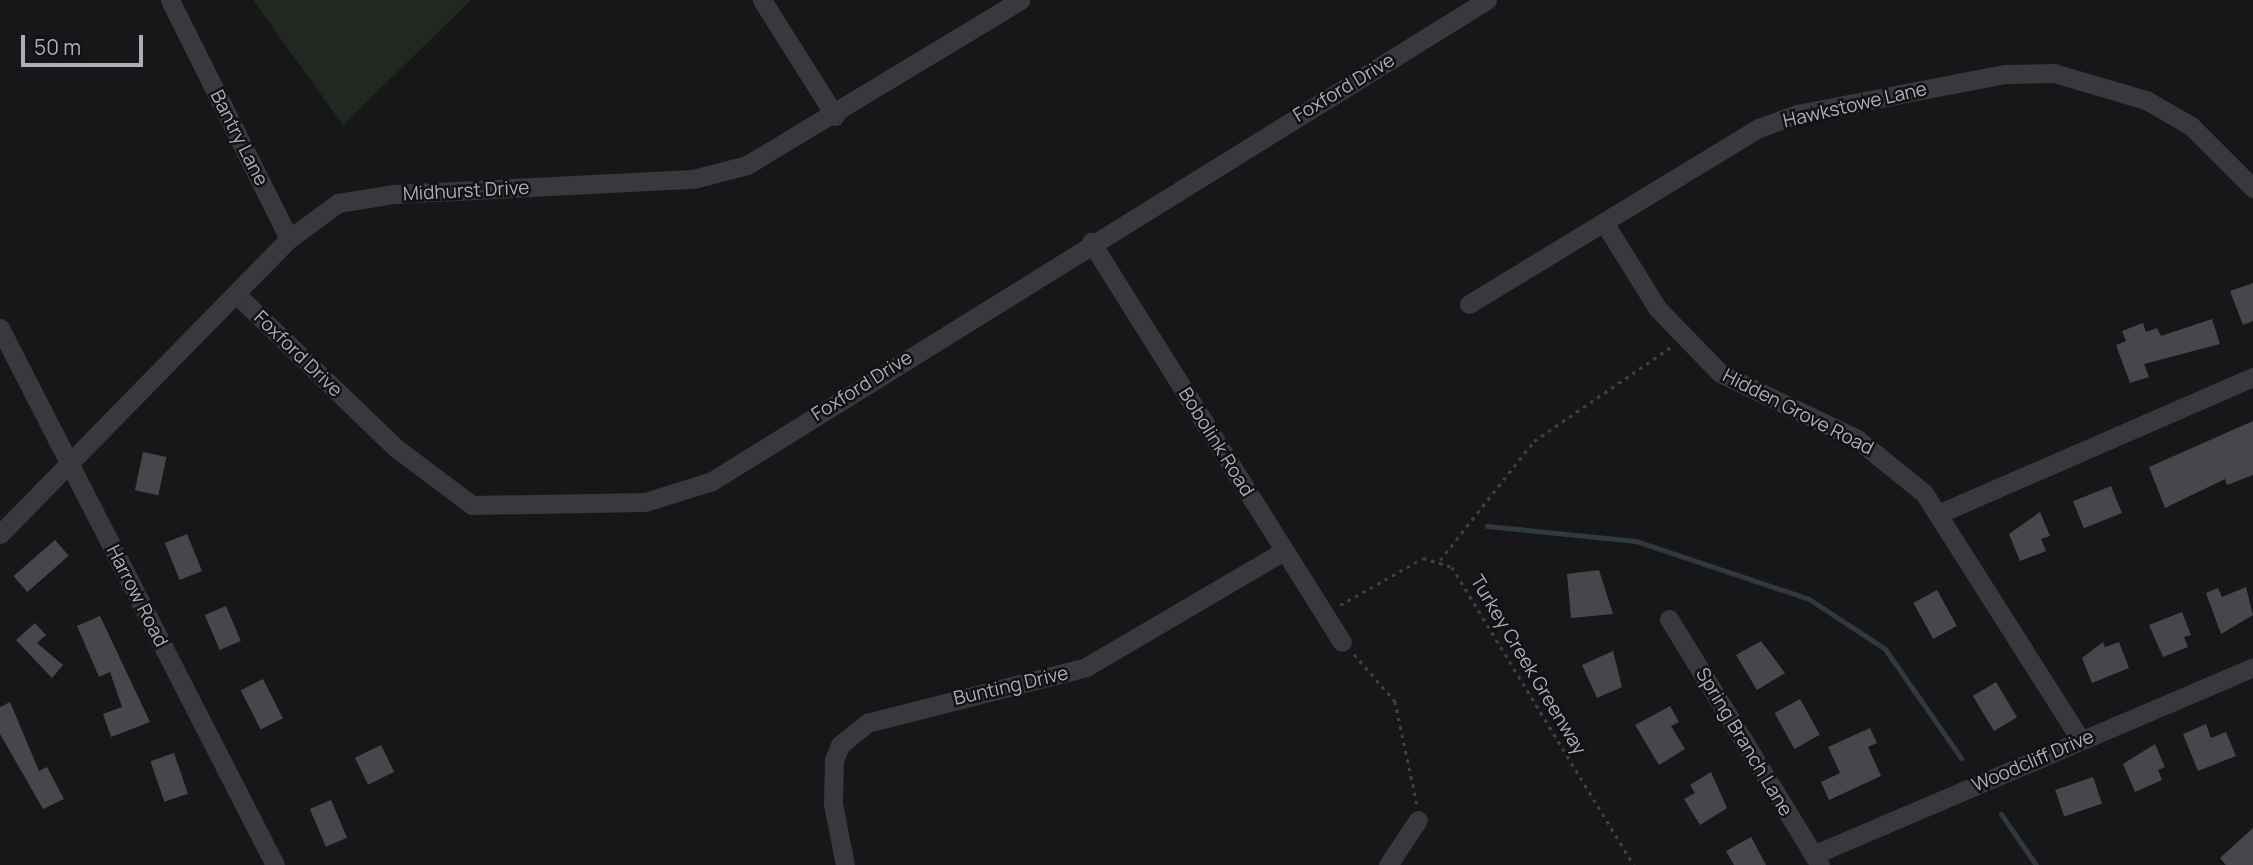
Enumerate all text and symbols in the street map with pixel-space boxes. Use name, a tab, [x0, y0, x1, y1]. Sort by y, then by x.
scale bar	[24, 21, 147, 65]
text: 50 m	[34, 33, 81, 61]
street label: Foxford Drive	[1289, 49, 1399, 127]
street label: Hawkstowe Lane	[1781, 77, 1929, 133]
street label: Bantry Lane	[205, 86, 273, 190]
street label: Midhurst Drive	[402, 176, 530, 206]
street label: Foxford Drive	[249, 306, 347, 402]
street label: Foxford Drive	[808, 346, 916, 426]
street label: Hidden Grove Road	[1719, 364, 1877, 460]
street label: Bobolink Road	[1174, 383, 1258, 501]
street label: Harrow Road	[102, 541, 172, 651]
street label: Turkey Creek Greenway	[1465, 571, 1591, 759]
street label: Bunting Drive	[951, 662, 1071, 710]
street label: Spring Branch Lane	[1691, 664, 1797, 820]
street label: Woodcliff Drive	[1969, 725, 2097, 797]

